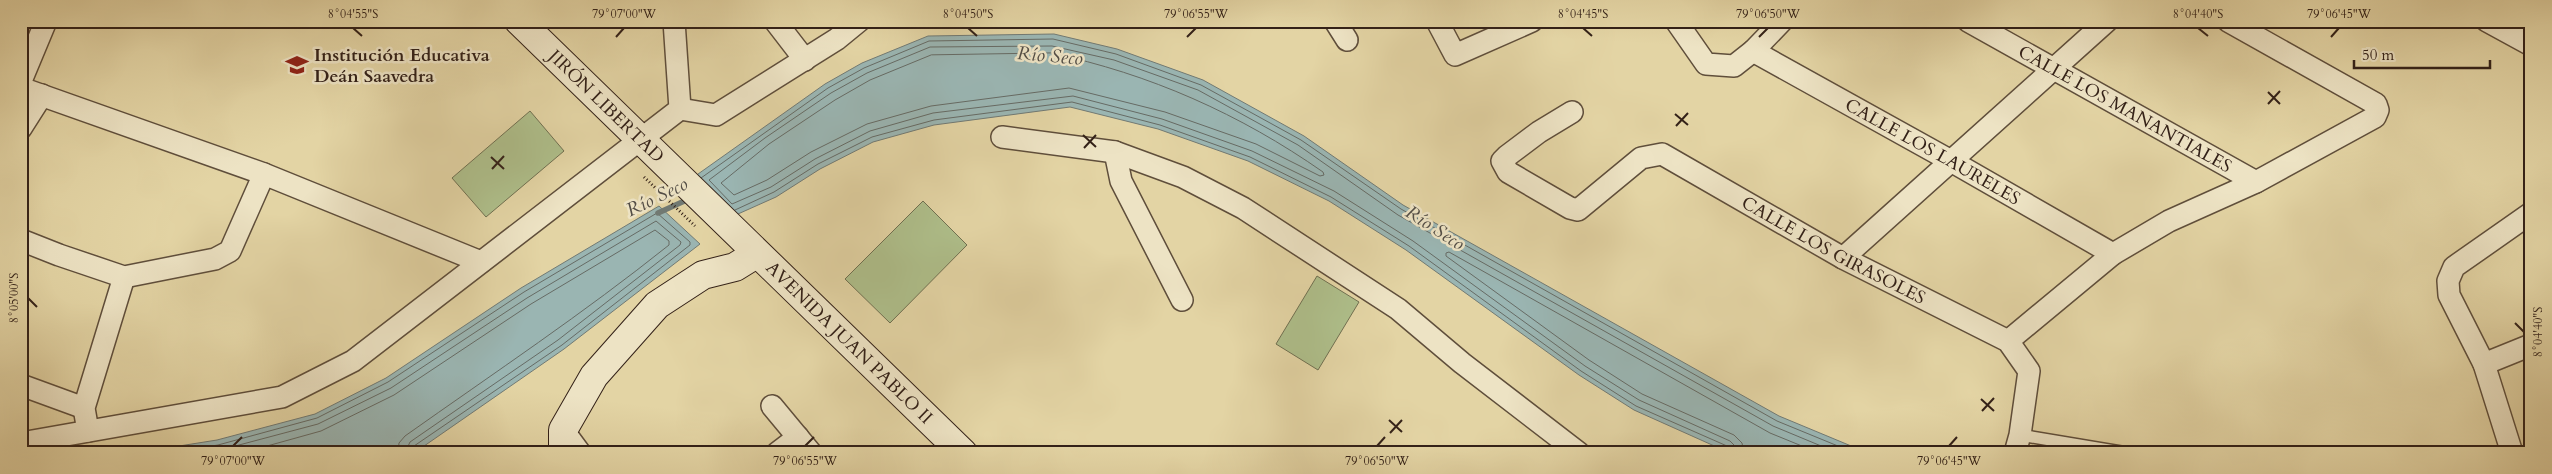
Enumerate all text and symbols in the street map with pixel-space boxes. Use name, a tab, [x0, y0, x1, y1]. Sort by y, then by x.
text: 8°04'55"S	[328, 6, 378, 22]
text: 79°07'00"W	[592, 6, 657, 22]
text: 8°04'50"S	[943, 6, 993, 22]
text: 79°06'55"W	[1164, 6, 1229, 22]
text: 8°04'45"S	[1558, 6, 1608, 22]
text: 79°06'50"W	[1736, 6, 1801, 22]
text: 8°04'40"S	[2173, 6, 2223, 22]
text: 79°06'45"W	[2307, 6, 2372, 22]
scale bar	[2354, 38, 2491, 70]
street label: CALLE LOS MANANTIALES	[2014, 39, 2236, 179]
water label: Río Seco	[1016, 40, 1084, 72]
street label: JIRÓN LIBERTAD	[541, 42, 670, 168]
place label: Institución Educativa Deán Saavedra	[314, 43, 490, 89]
text: 50 m	[2362, 45, 2394, 65]
school or university icon: Institución Educativa Deán Saavedra	[284, 52, 310, 78]
street label: CALLE LOS LAURELES	[1841, 92, 2025, 211]
water label: Río Seco	[622, 171, 692, 223]
street label: CALLE LOS GIRASOLES	[1737, 190, 1930, 310]
water label: Río Seco	[1400, 199, 1470, 257]
street label: AVENIDA JUAN PABLO II	[760, 255, 938, 430]
text: 8°05'00"S	[6, 273, 22, 323]
text: 8°04'40"S	[2530, 307, 2546, 357]
text: 79°07'00"W	[201, 453, 266, 469]
text: 79°06'55"W	[773, 453, 838, 469]
text: 79°06'50"W	[1345, 453, 1410, 469]
text: 79°06'45"W	[1917, 453, 1982, 469]

